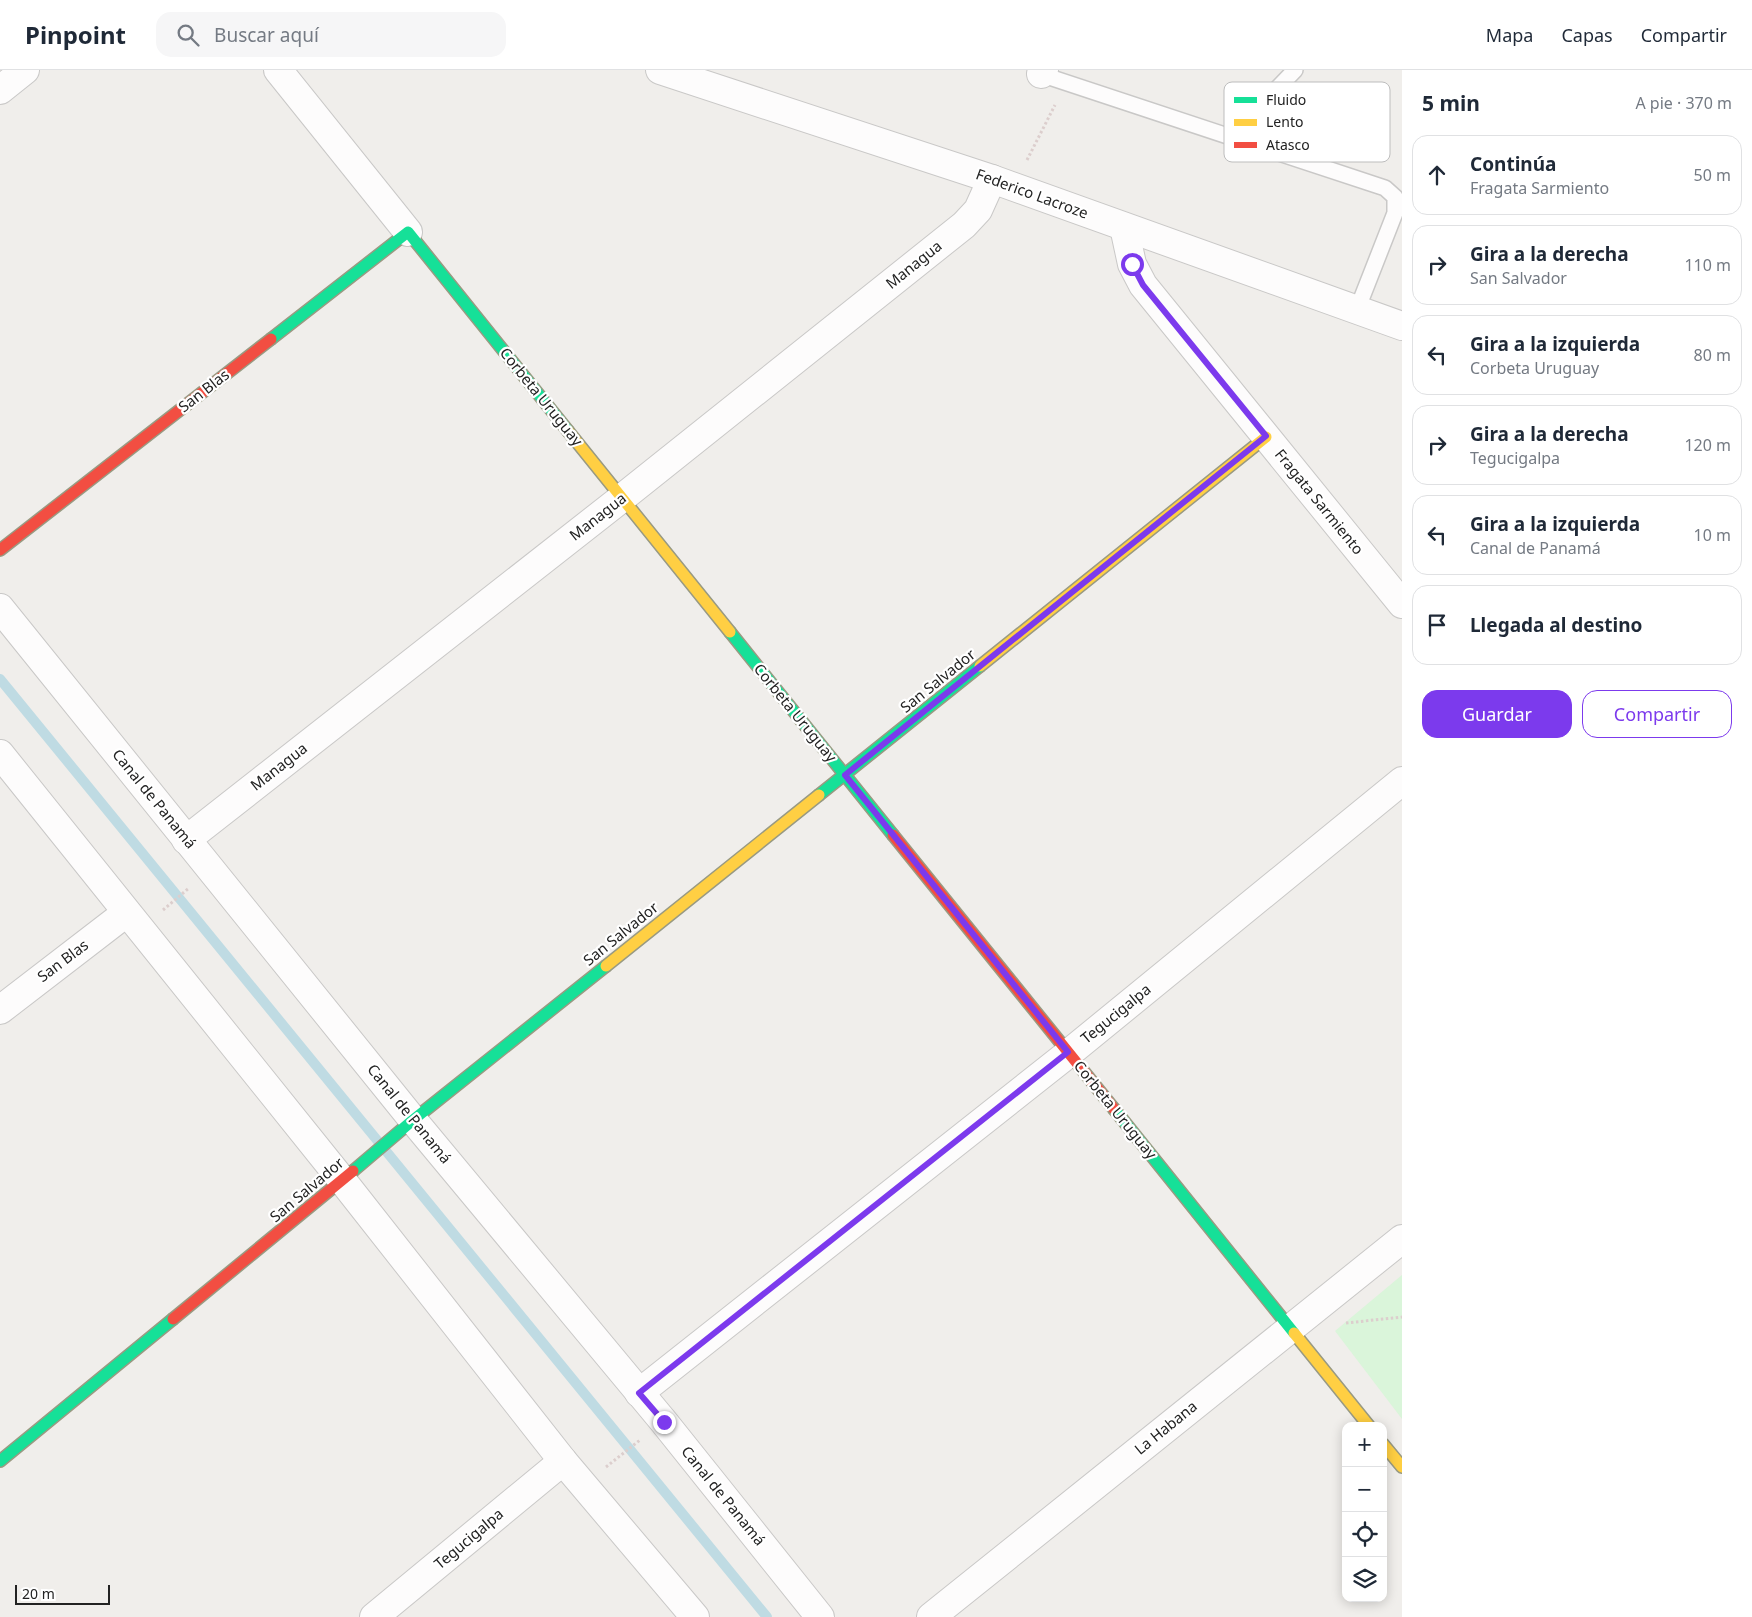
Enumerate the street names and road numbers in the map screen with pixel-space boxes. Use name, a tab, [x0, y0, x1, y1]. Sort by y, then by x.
street label: Federico Lacroze	[973, 163, 1091, 223]
street label: Managua	[881, 235, 946, 293]
street label: Corbeta Uruguay	[496, 343, 588, 450]
street label: San Blas	[174, 364, 233, 416]
street label: Fragata Sarmiento	[1271, 444, 1369, 558]
street label: Managua	[565, 488, 630, 545]
street label: San Salvador	[896, 644, 979, 717]
street label: Corbeta Uruguay	[750, 659, 842, 766]
street label: Managua	[246, 738, 311, 795]
street label: Canal de Panamá	[108, 744, 201, 852]
street label: San Salvador	[579, 897, 662, 970]
street label: San Blas	[33, 934, 92, 986]
street label: Tegucigalpa	[1076, 979, 1154, 1048]
street label: Corbeta Uruguay	[1070, 1056, 1162, 1163]
street label: Canal de Panamá	[363, 1059, 456, 1167]
street label: San Salvador	[265, 1152, 348, 1226]
street label: La Habana	[1130, 1396, 1201, 1459]
street label: Canal de Panamá	[677, 1441, 770, 1549]
street label: Tegucigalpa	[430, 1503, 507, 1573]

